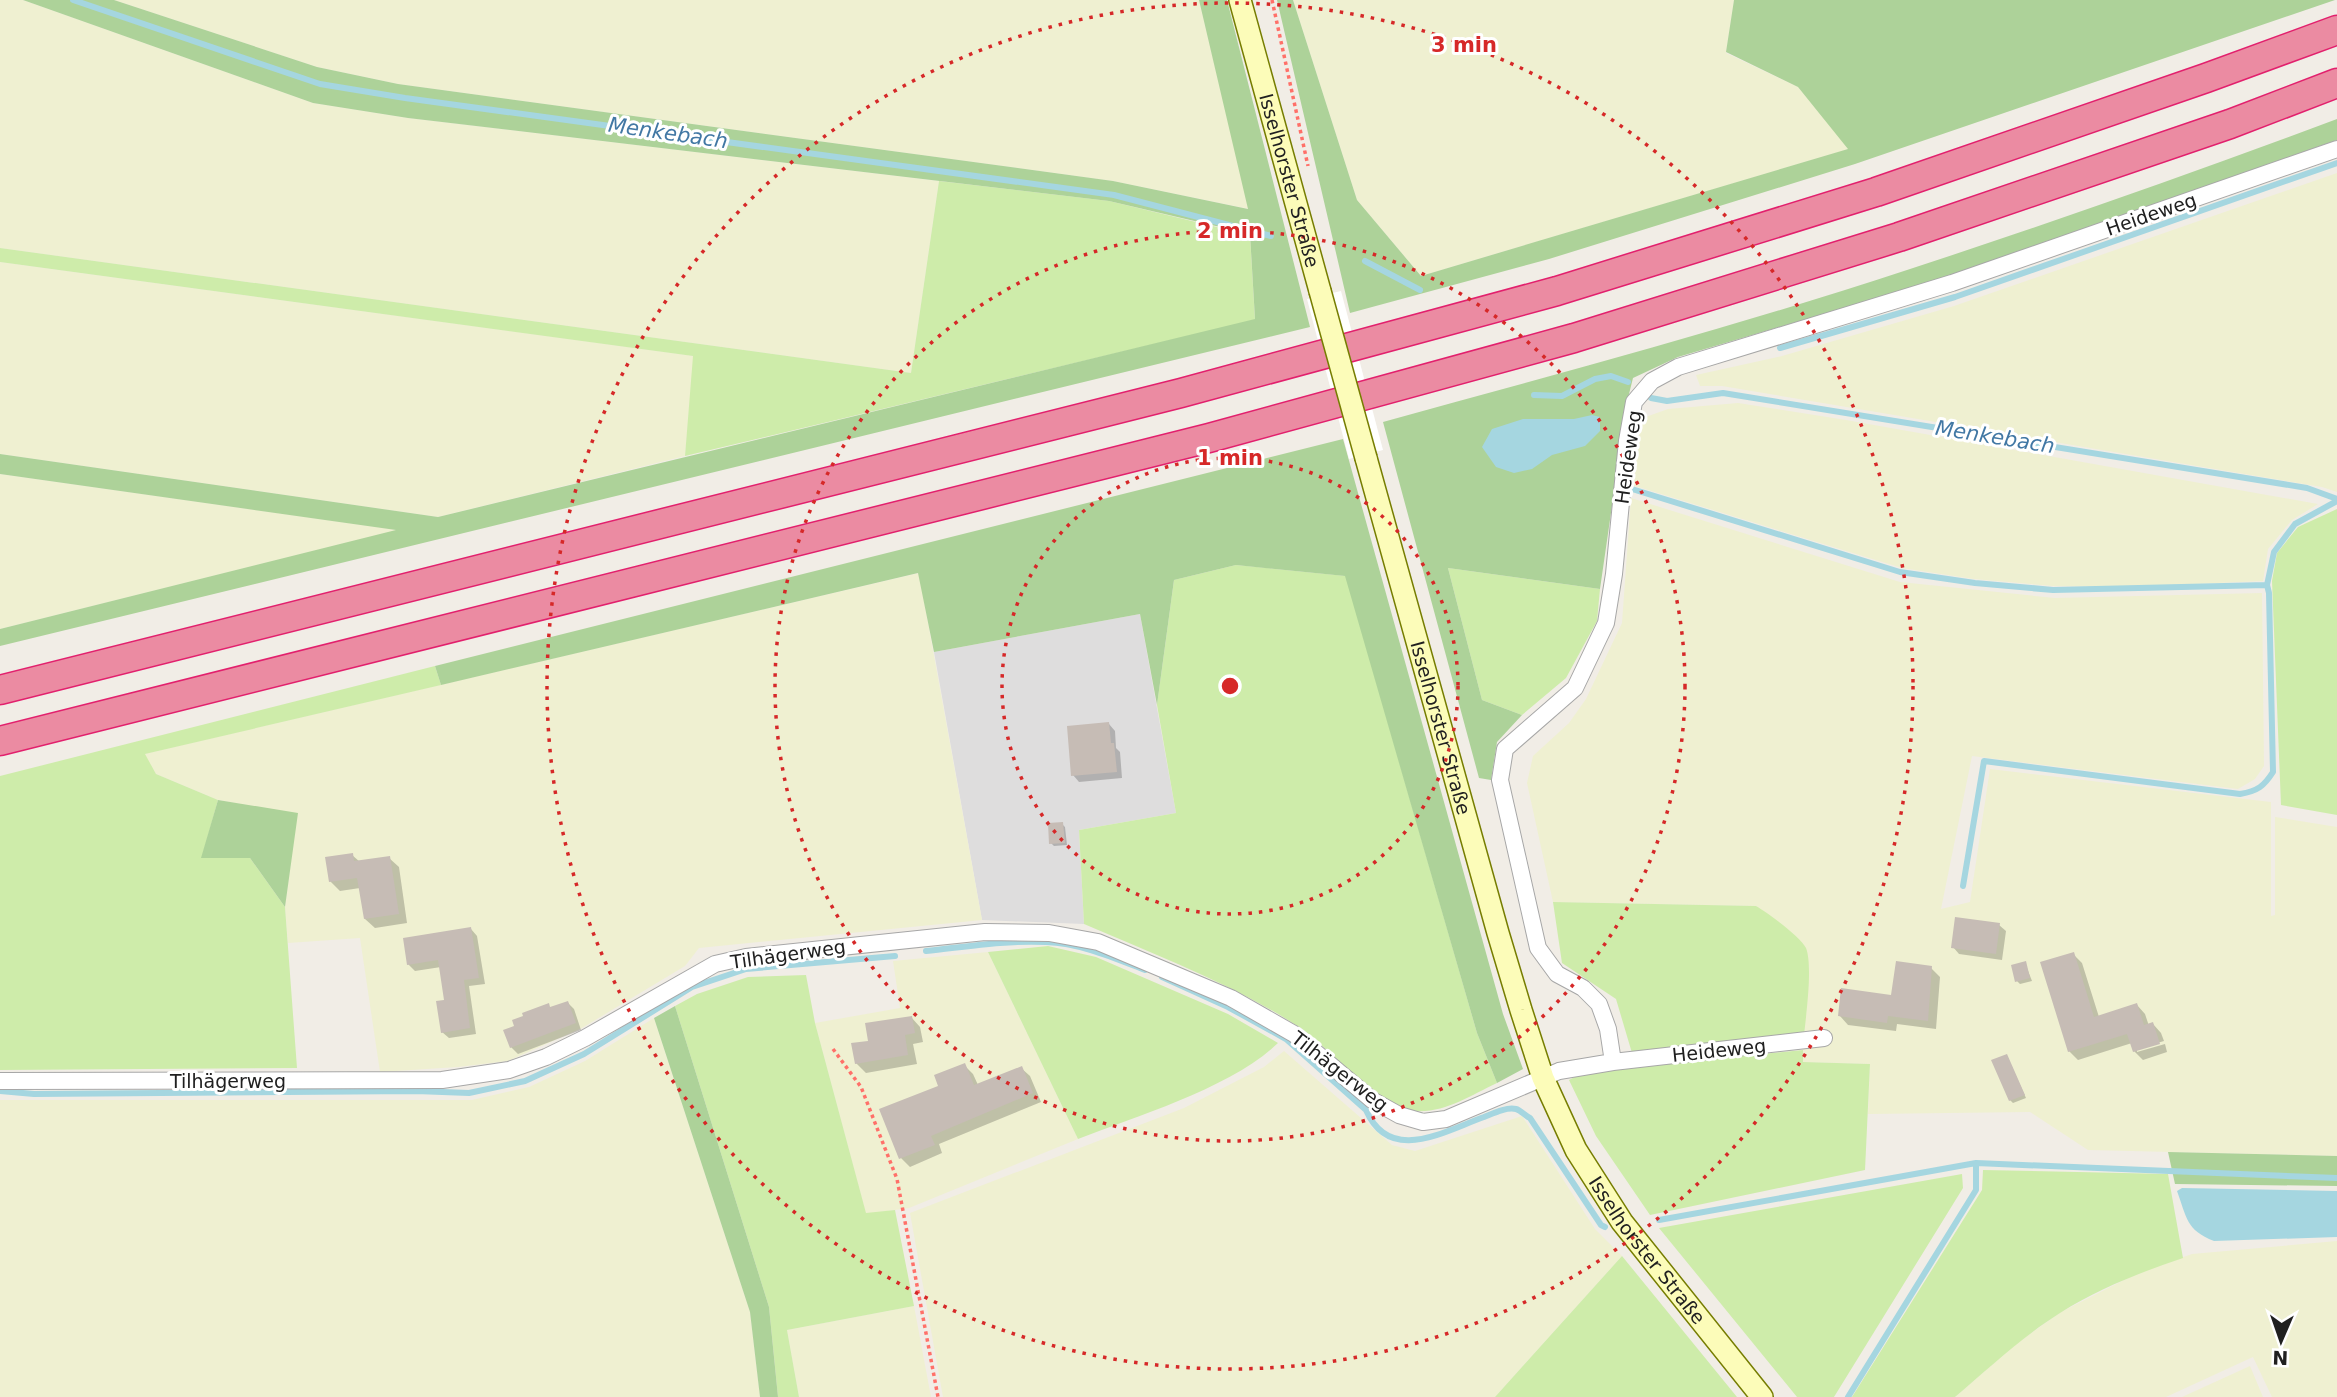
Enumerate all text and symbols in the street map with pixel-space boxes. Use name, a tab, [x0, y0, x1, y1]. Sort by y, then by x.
text: 3 min	[1431, 33, 1497, 57]
street label: Isselhorster Straße	[1255, 91, 1324, 270]
water label: Menkebach	[607, 113, 729, 153]
street label: Heideweg	[2103, 188, 2199, 240]
text: 2 min	[1197, 219, 1263, 243]
street label: Heideweg	[1611, 409, 1645, 505]
water label: Menkebach	[1934, 416, 2056, 458]
text: 1 min	[1197, 446, 1263, 470]
street label: Isselhorster Straße	[1406, 638, 1476, 817]
centre of rings	[1218, 674, 1242, 698]
street label: Tilhägerweg	[728, 935, 847, 973]
street label: Tilhägerweg	[1287, 1026, 1393, 1115]
street label: Heideweg	[1671, 1034, 1767, 1066]
street label: Tilhägerweg	[169, 1070, 286, 1092]
street label: Isselhorster Straße	[1585, 1172, 1710, 1328]
north arrow	[2246, 1306, 2316, 1376]
text: N	[2272, 1347, 2289, 1369]

